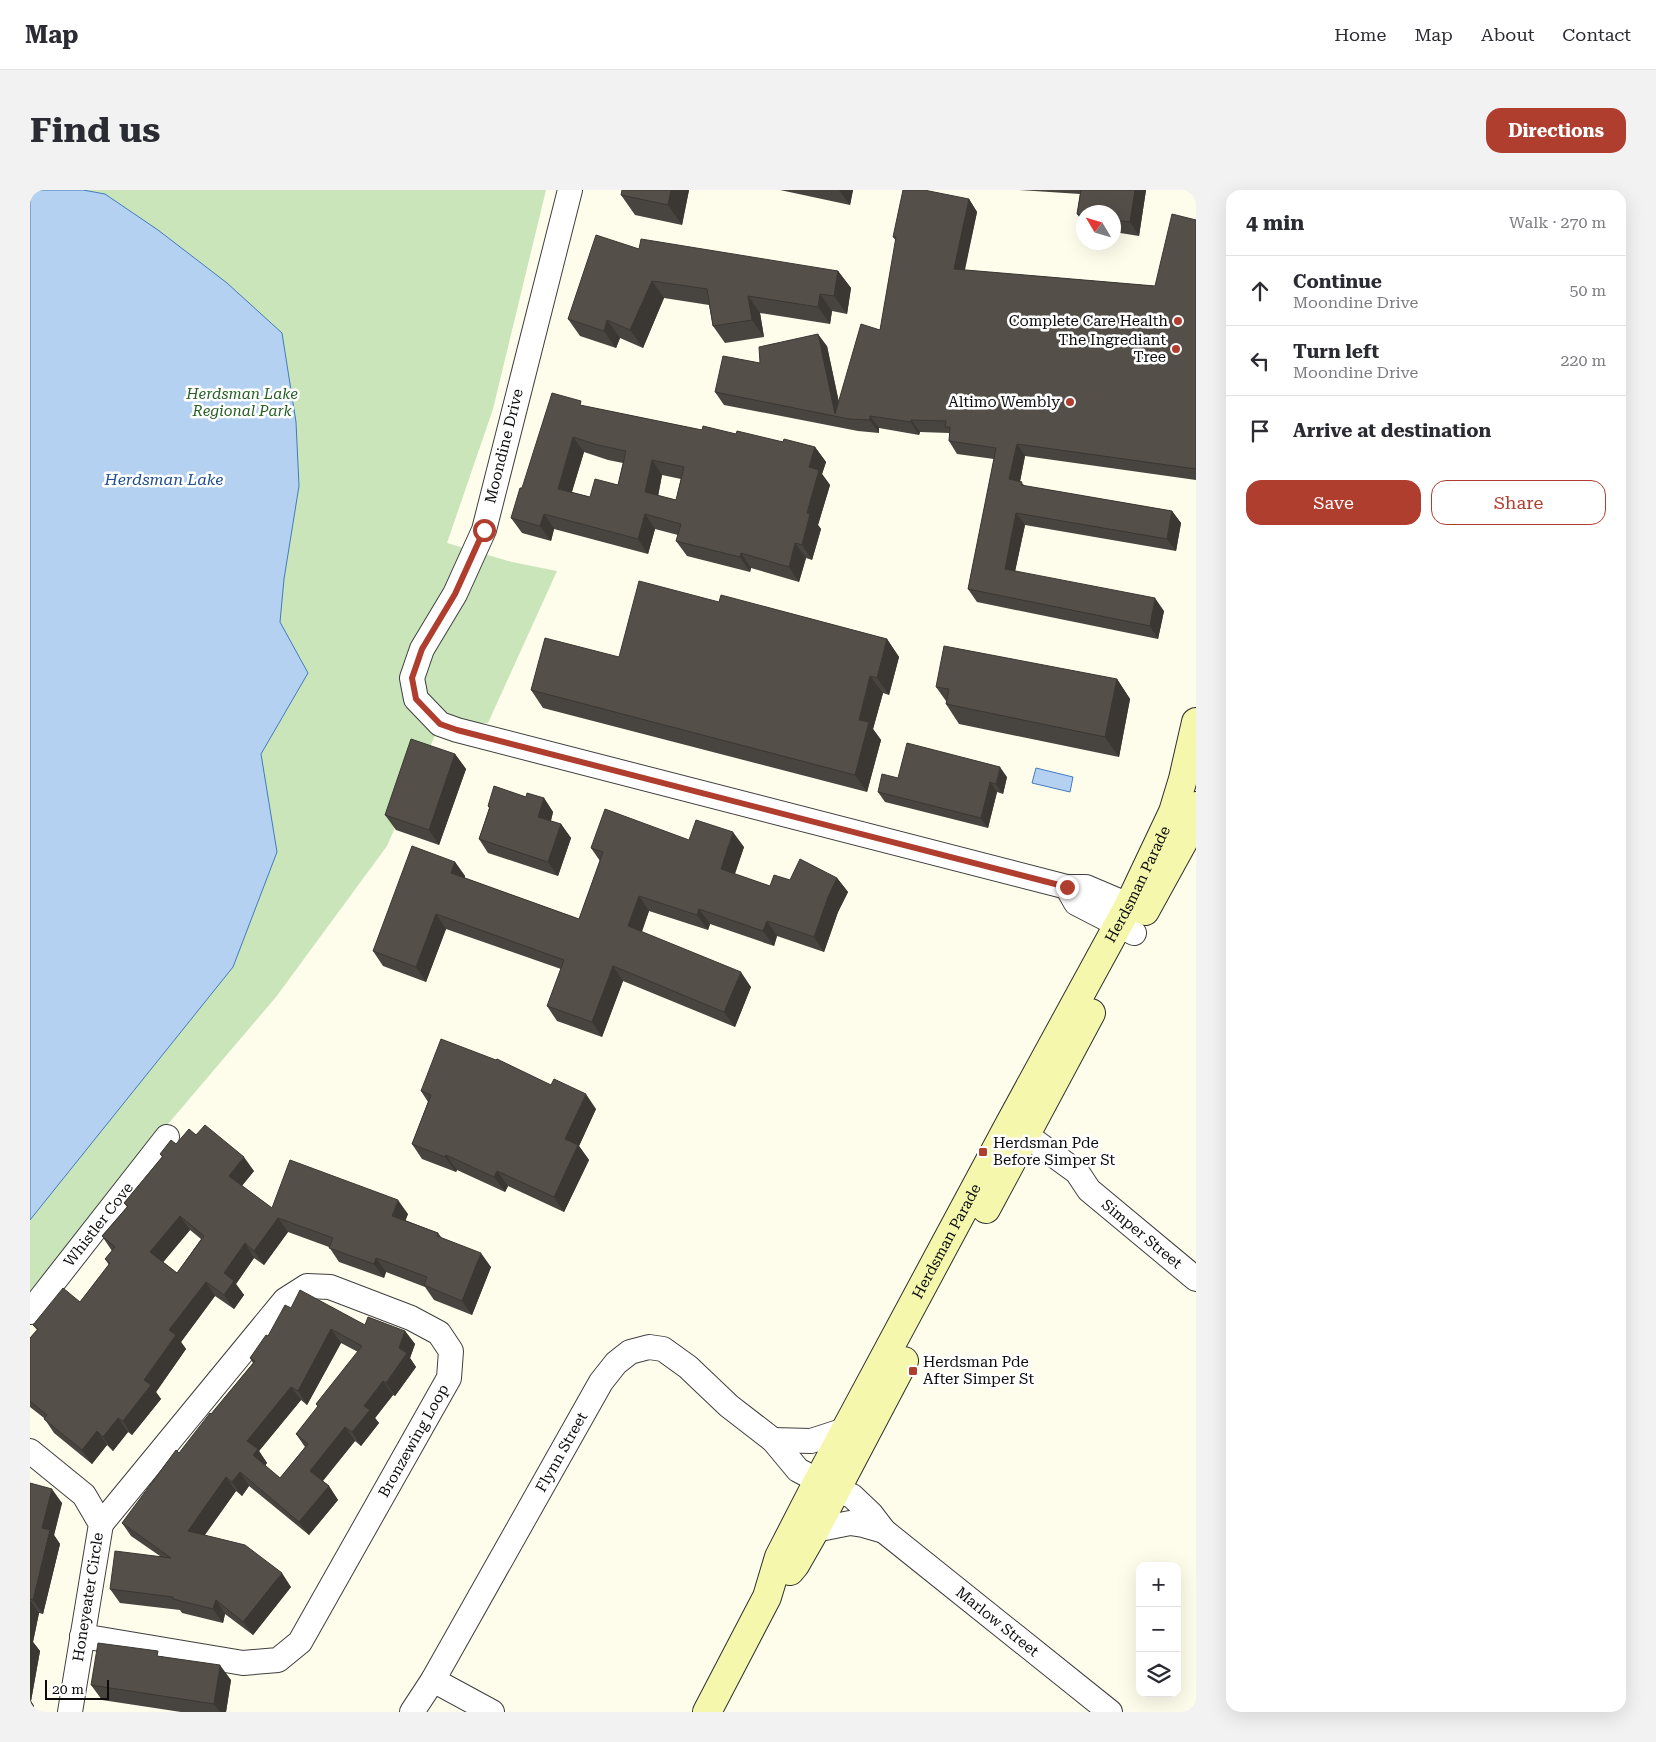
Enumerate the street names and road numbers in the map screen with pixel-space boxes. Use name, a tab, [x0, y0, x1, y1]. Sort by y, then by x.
street label: Moondine Drive	[481, 387, 527, 505]
street label: Herdsman Parade	[1101, 823, 1174, 946]
street label: Whistler Cove	[60, 1179, 137, 1270]
street label: Herdsman Parade	[908, 1181, 985, 1302]
street label: Simper Street	[1098, 1195, 1186, 1273]
street label: Bronzewing Loop	[375, 1381, 453, 1500]
street label: Flynn Street	[532, 1409, 591, 1495]
street label: Honeyeater Circle	[69, 1531, 107, 1663]
street label: Marlow Street	[952, 1583, 1043, 1661]

